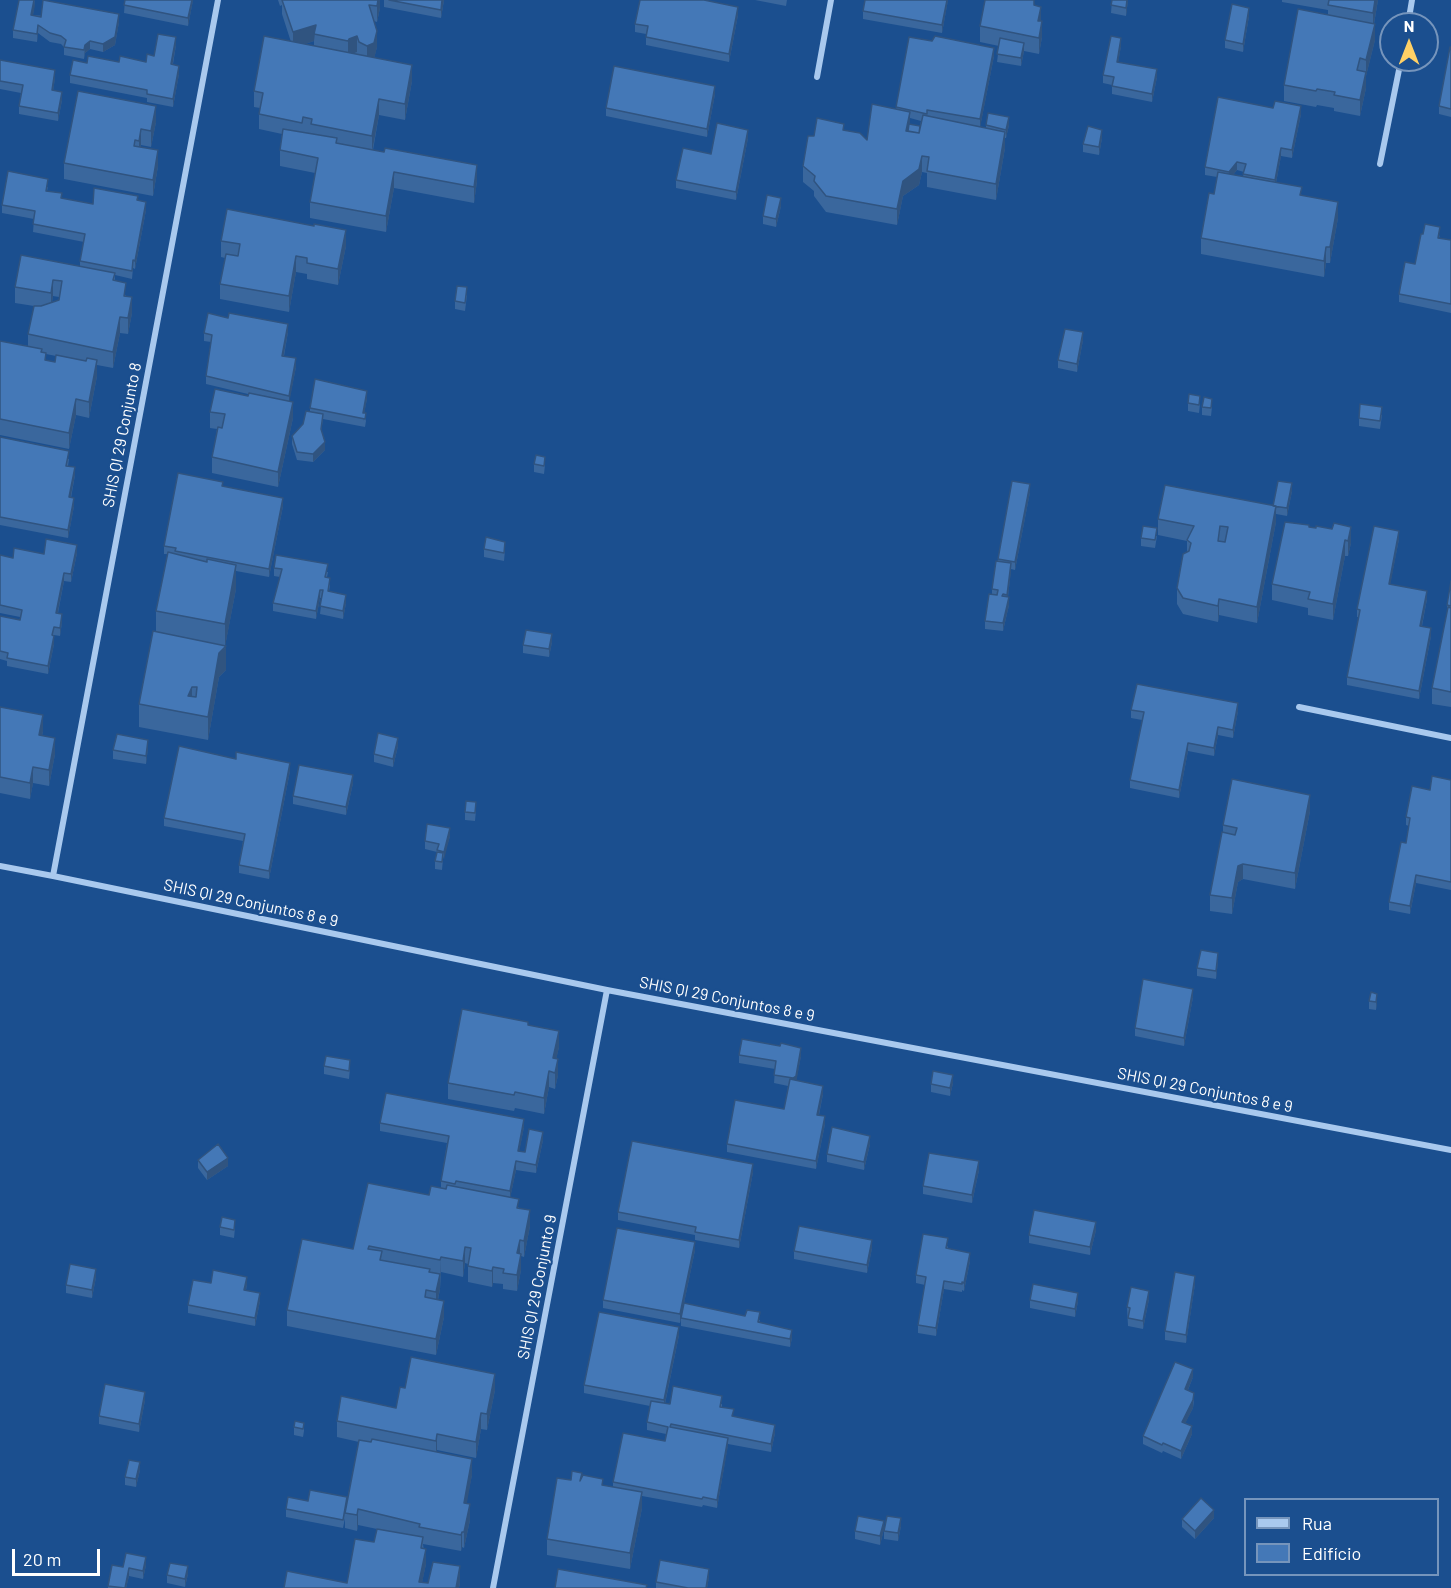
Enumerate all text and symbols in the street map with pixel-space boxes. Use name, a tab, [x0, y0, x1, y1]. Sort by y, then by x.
north arrow	[1379, 12, 1439, 72]
text: N	[1404, 16, 1414, 35]
street label: SHIS QI 29 Conjunto 8	[99, 361, 145, 509]
street label: SHIS QI 29 Conjuntos 8 e 9	[162, 875, 340, 931]
street label: SHIS QI 29 Conjuntos 8 e 9	[638, 973, 816, 1025]
street label: SHIS QI 29 Conjuntos 8 e 9	[1116, 1064, 1294, 1116]
street label: SHIS QI 29 Conjunto 9	[514, 1213, 560, 1361]
legend	[1244, 1498, 1439, 1576]
text: Rua	[1302, 1512, 1332, 1534]
scale bar	[15, 1537, 104, 1575]
text: Edifício	[1302, 1542, 1361, 1564]
text: 20 m	[23, 1548, 61, 1570]

